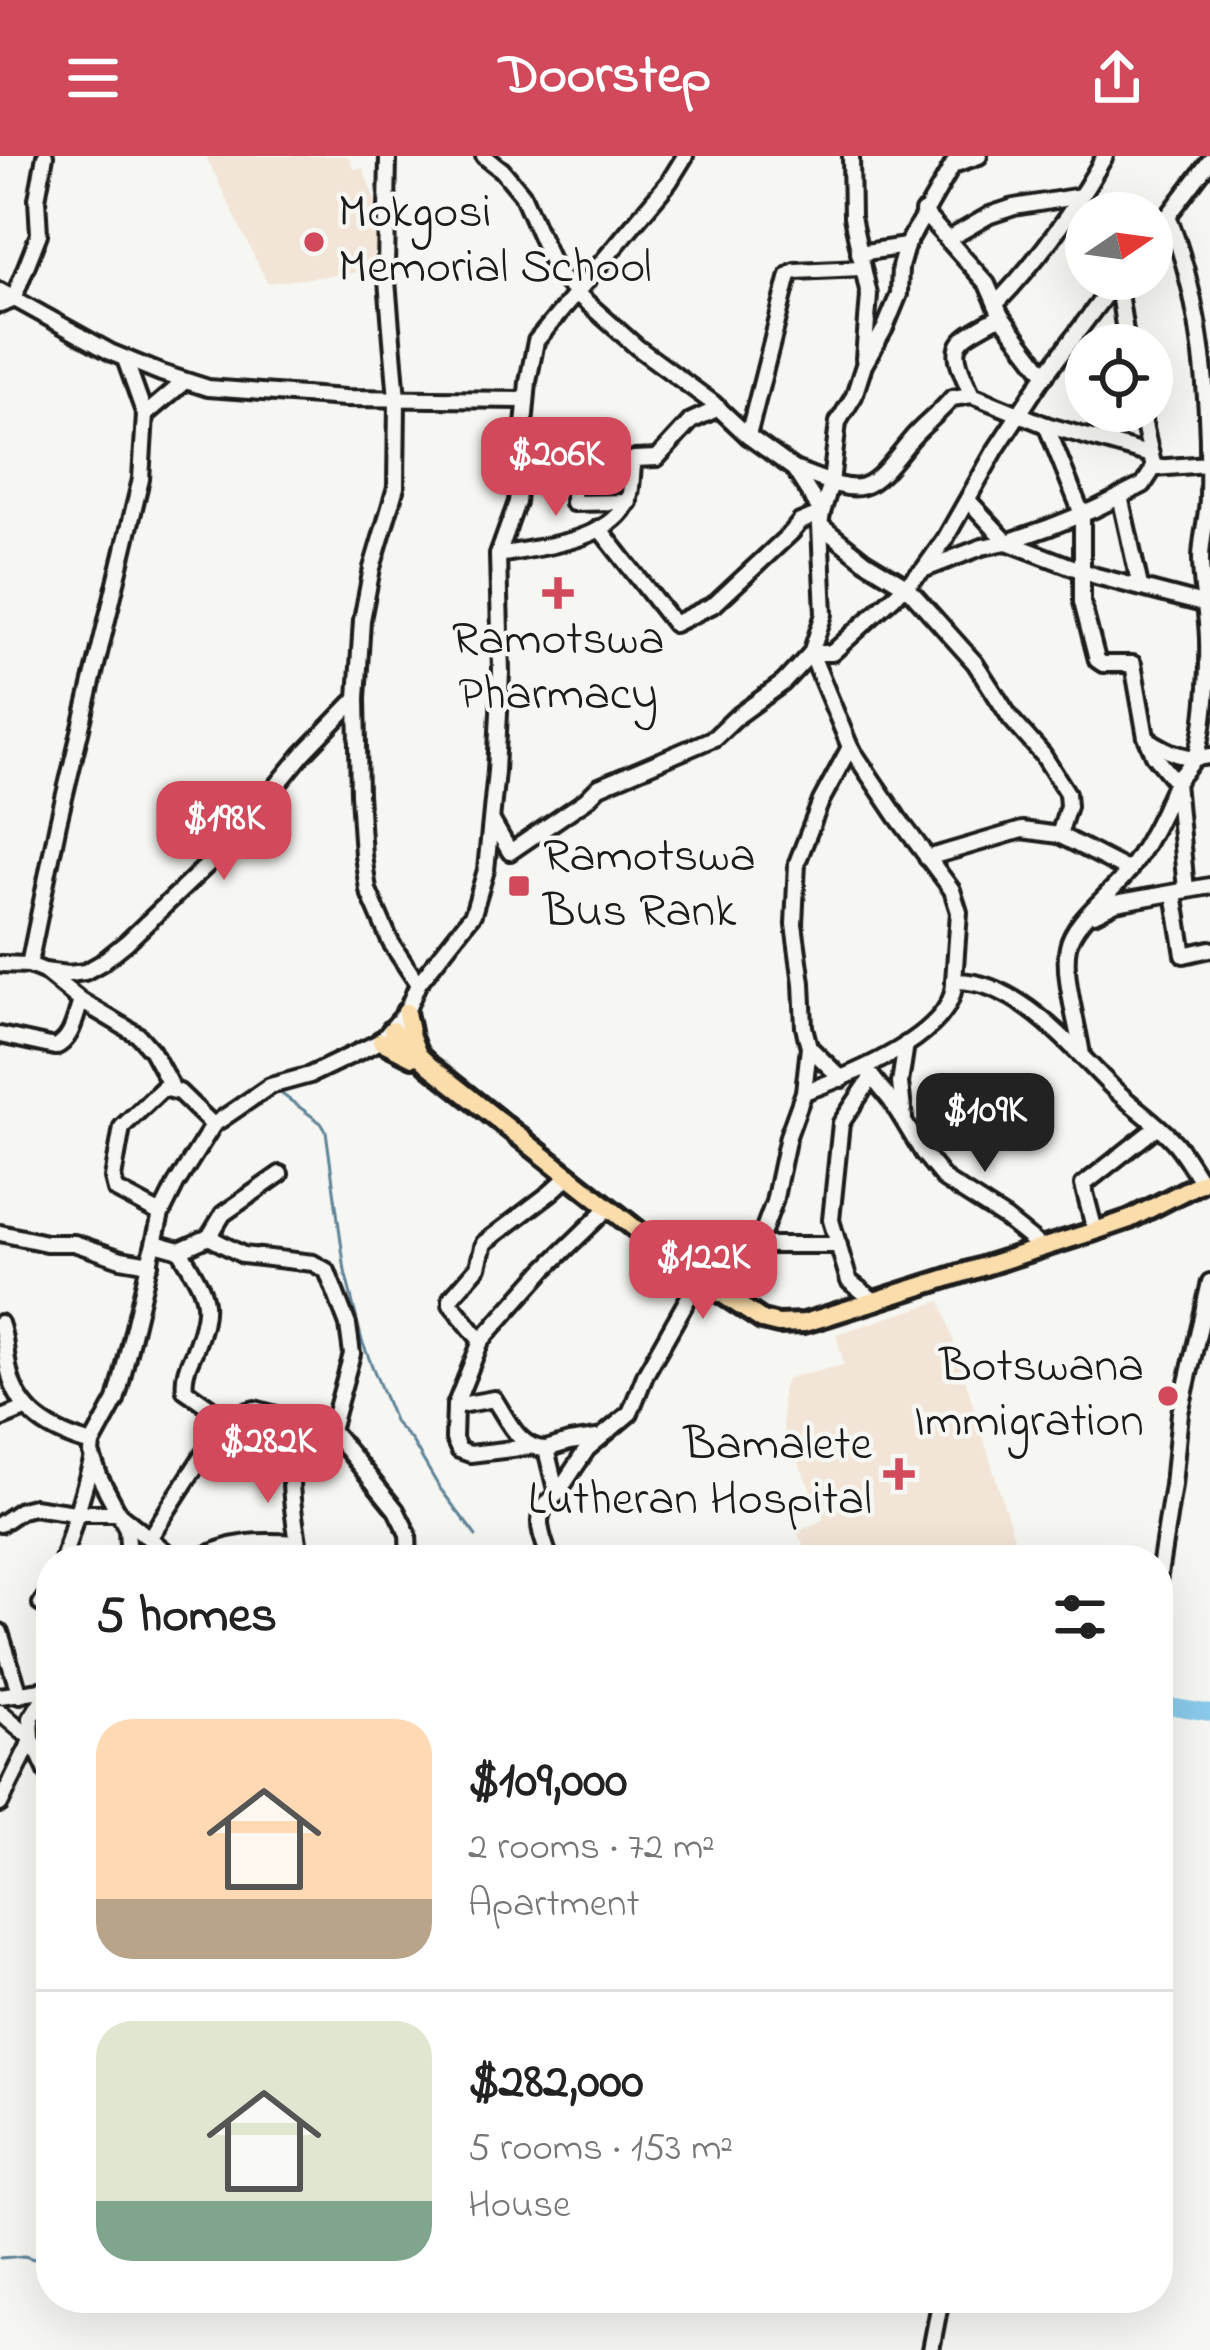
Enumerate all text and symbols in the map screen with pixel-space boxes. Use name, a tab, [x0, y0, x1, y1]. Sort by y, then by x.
text: Doorstep	[499, 39, 711, 117]
icon: menu	[60, 45, 126, 111]
icon: share	[1084, 45, 1150, 111]
place label: Mokgosi Memorial School	[338, 179, 652, 304]
north arrow	[1065, 192, 1173, 300]
map controls	[1065, 192, 1173, 432]
marker: Mokgosi Memorial School	[301, 229, 327, 255]
button: locate	[1065, 324, 1173, 432]
pin: $206K	[472, 417, 640, 519]
text: $206K	[508, 427, 604, 484]
marker: Ramotswa Pharmacy	[545, 580, 571, 606]
place label: Ramotswa Pharmacy	[452, 606, 664, 731]
pin: $198K	[140, 781, 308, 883]
text: $198K	[183, 791, 265, 848]
place label: Ramotswa Bus Rank	[542, 823, 756, 948]
marker: Ramotswa Bus Rank	[506, 873, 532, 899]
pin: $109K	[901, 1073, 1069, 1175]
text: $109K	[943, 1083, 1027, 1140]
pin: $122K	[619, 1220, 787, 1322]
text: $122K	[656, 1230, 750, 1287]
place label: Botswana Immigration	[914, 1333, 1144, 1459]
marker: Botswana Immigration	[1155, 1383, 1181, 1409]
pin: $282K	[184, 1404, 352, 1506]
place label: Bamalete Lutheran Hospital	[528, 1411, 872, 1536]
text: $282K	[220, 1414, 316, 1471]
marker: Bamalete Lutheran Hospital	[883, 1458, 915, 1490]
text: 5 homes	[96, 1580, 277, 1655]
icon: filters	[1047, 1584, 1113, 1650]
text: $109,000	[468, 1745, 627, 1820]
icon: home	[192, 1767, 336, 1911]
text: 2 rooms · 72 m²	[468, 1820, 715, 1877]
text: Apartment	[468, 1877, 640, 1934]
text: $282,000	[468, 2046, 644, 2121]
icon: home	[192, 2069, 336, 2213]
text: 5 rooms · 153 m²	[468, 2121, 733, 2178]
text: House	[468, 2178, 570, 2235]

